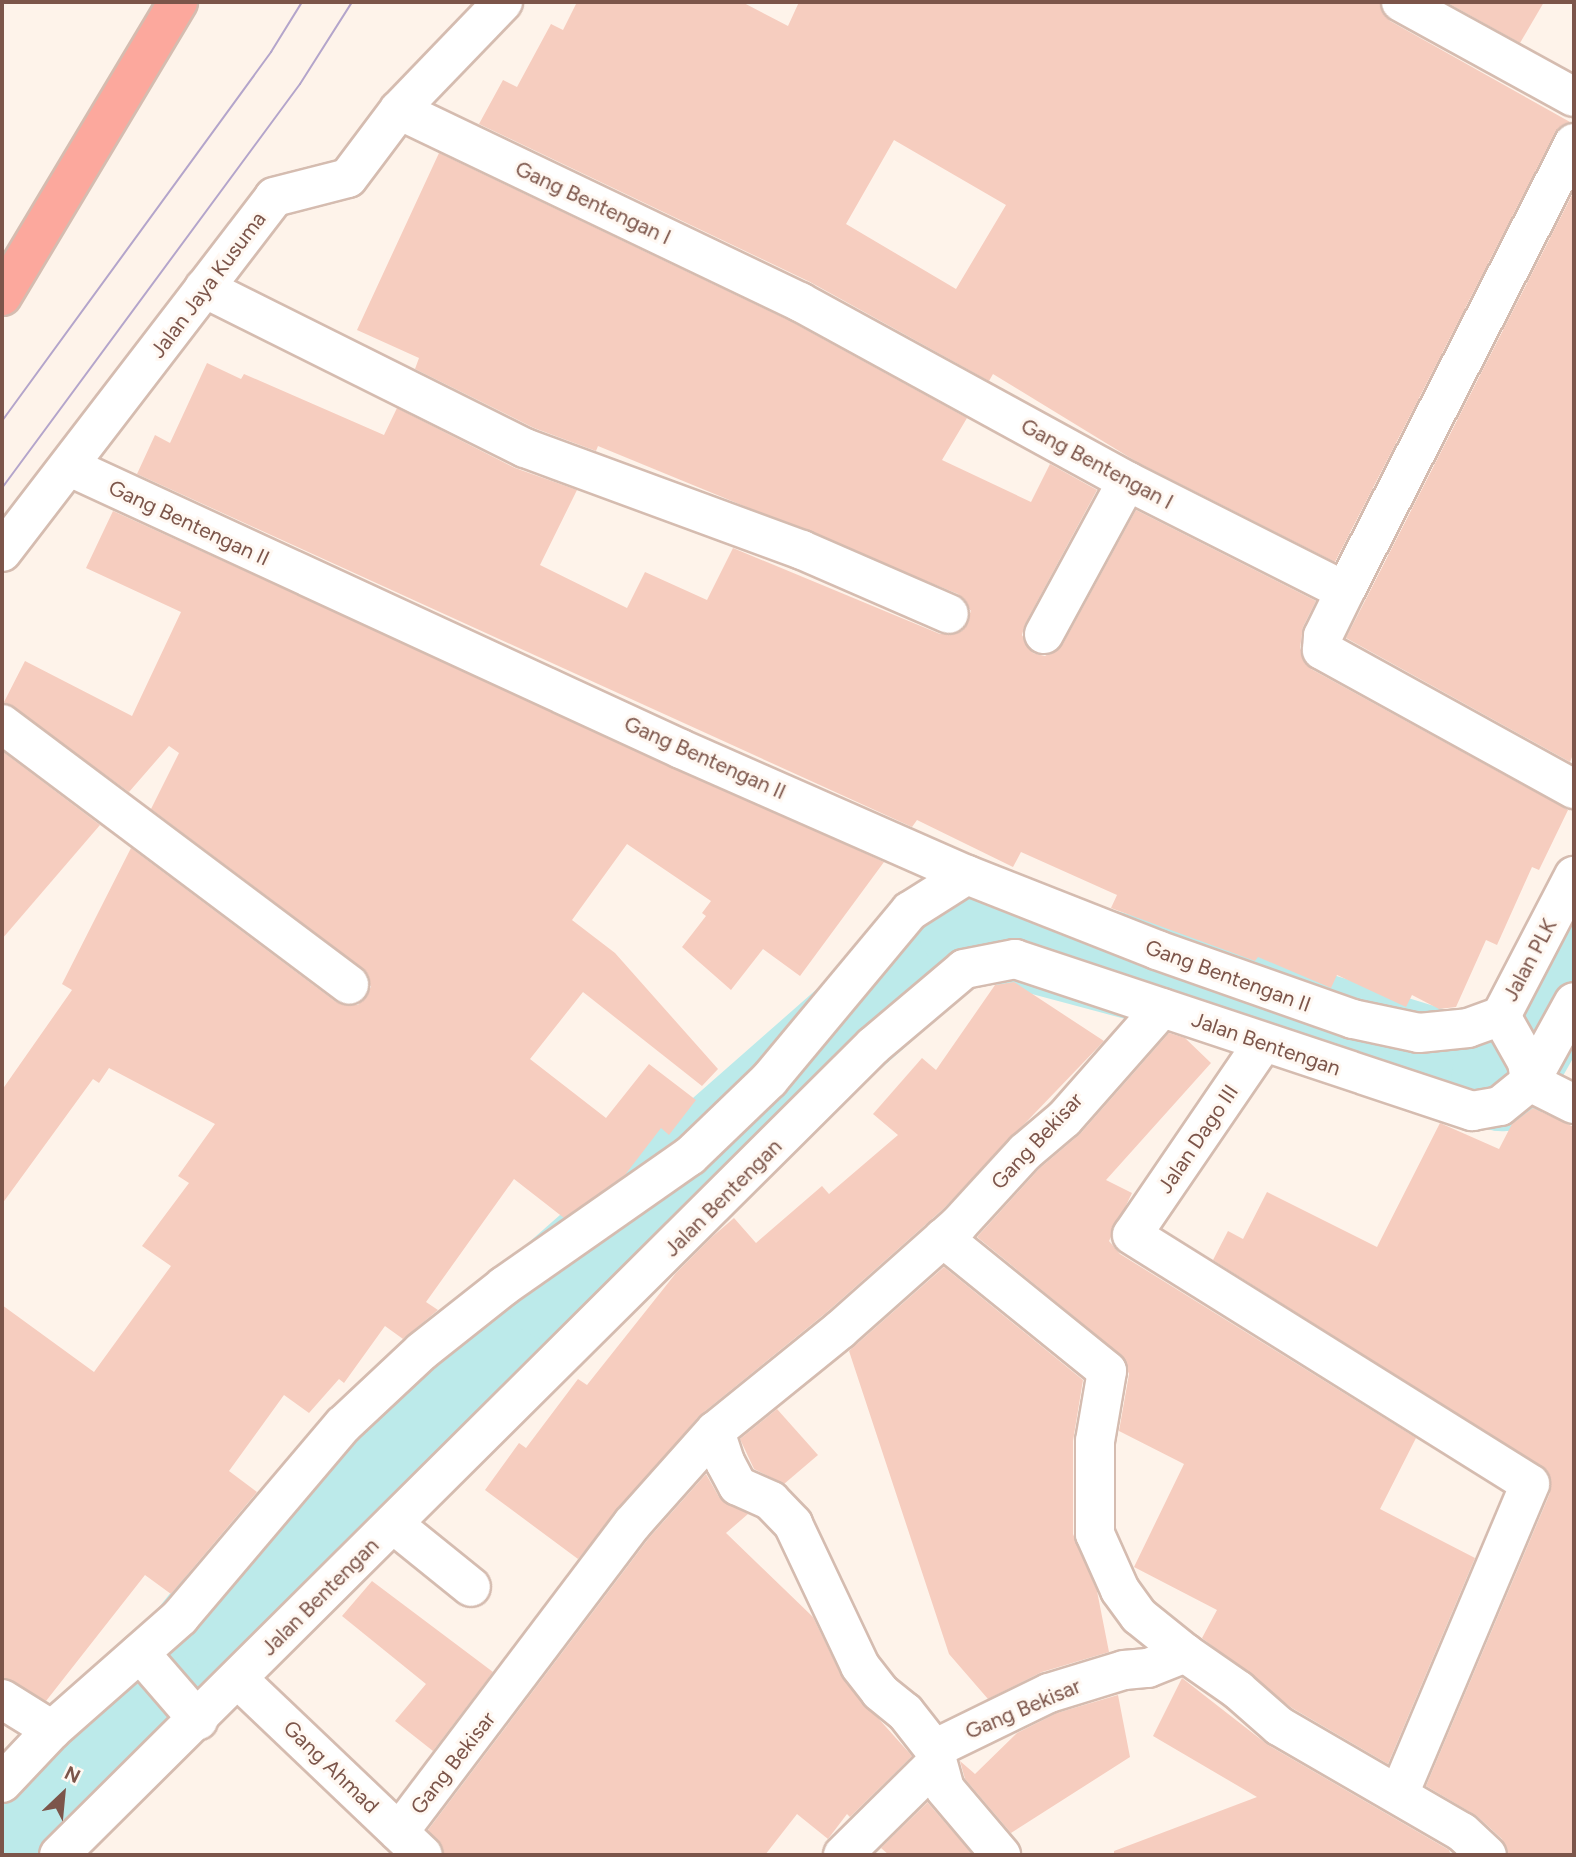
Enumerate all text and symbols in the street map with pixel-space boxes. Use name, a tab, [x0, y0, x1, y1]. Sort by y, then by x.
street label: Gang Bentengan I	[511, 156, 675, 250]
street label: Jalan Jaya Kusuma	[145, 207, 271, 363]
street label: Gang Bentengan I	[1017, 413, 1177, 515]
street label: Gang Bentengan II	[105, 475, 273, 571]
street label: Gang Bentengan II	[620, 711, 790, 805]
street label: Jalan PLK	[1498, 915, 1562, 1005]
street label: Gang Bentengan II	[1142, 934, 1314, 1018]
street label: Jalan Bentengan	[1188, 1007, 1344, 1081]
street label: Jalan Dago III	[1152, 1080, 1244, 1198]
street label: Gang Bekisar	[986, 1087, 1088, 1195]
street label: Jalan Bentengan	[659, 1134, 787, 1262]
street label: Jalan Bentengan	[256, 1533, 384, 1661]
street label: Gang Bekisar	[962, 1673, 1084, 1745]
street label: Gang Bekisar	[405, 1707, 501, 1819]
street label: Gang Ahmad	[278, 1715, 384, 1819]
north arrow	[28, 1759, 98, 1829]
text: N	[61, 1761, 84, 1788]

